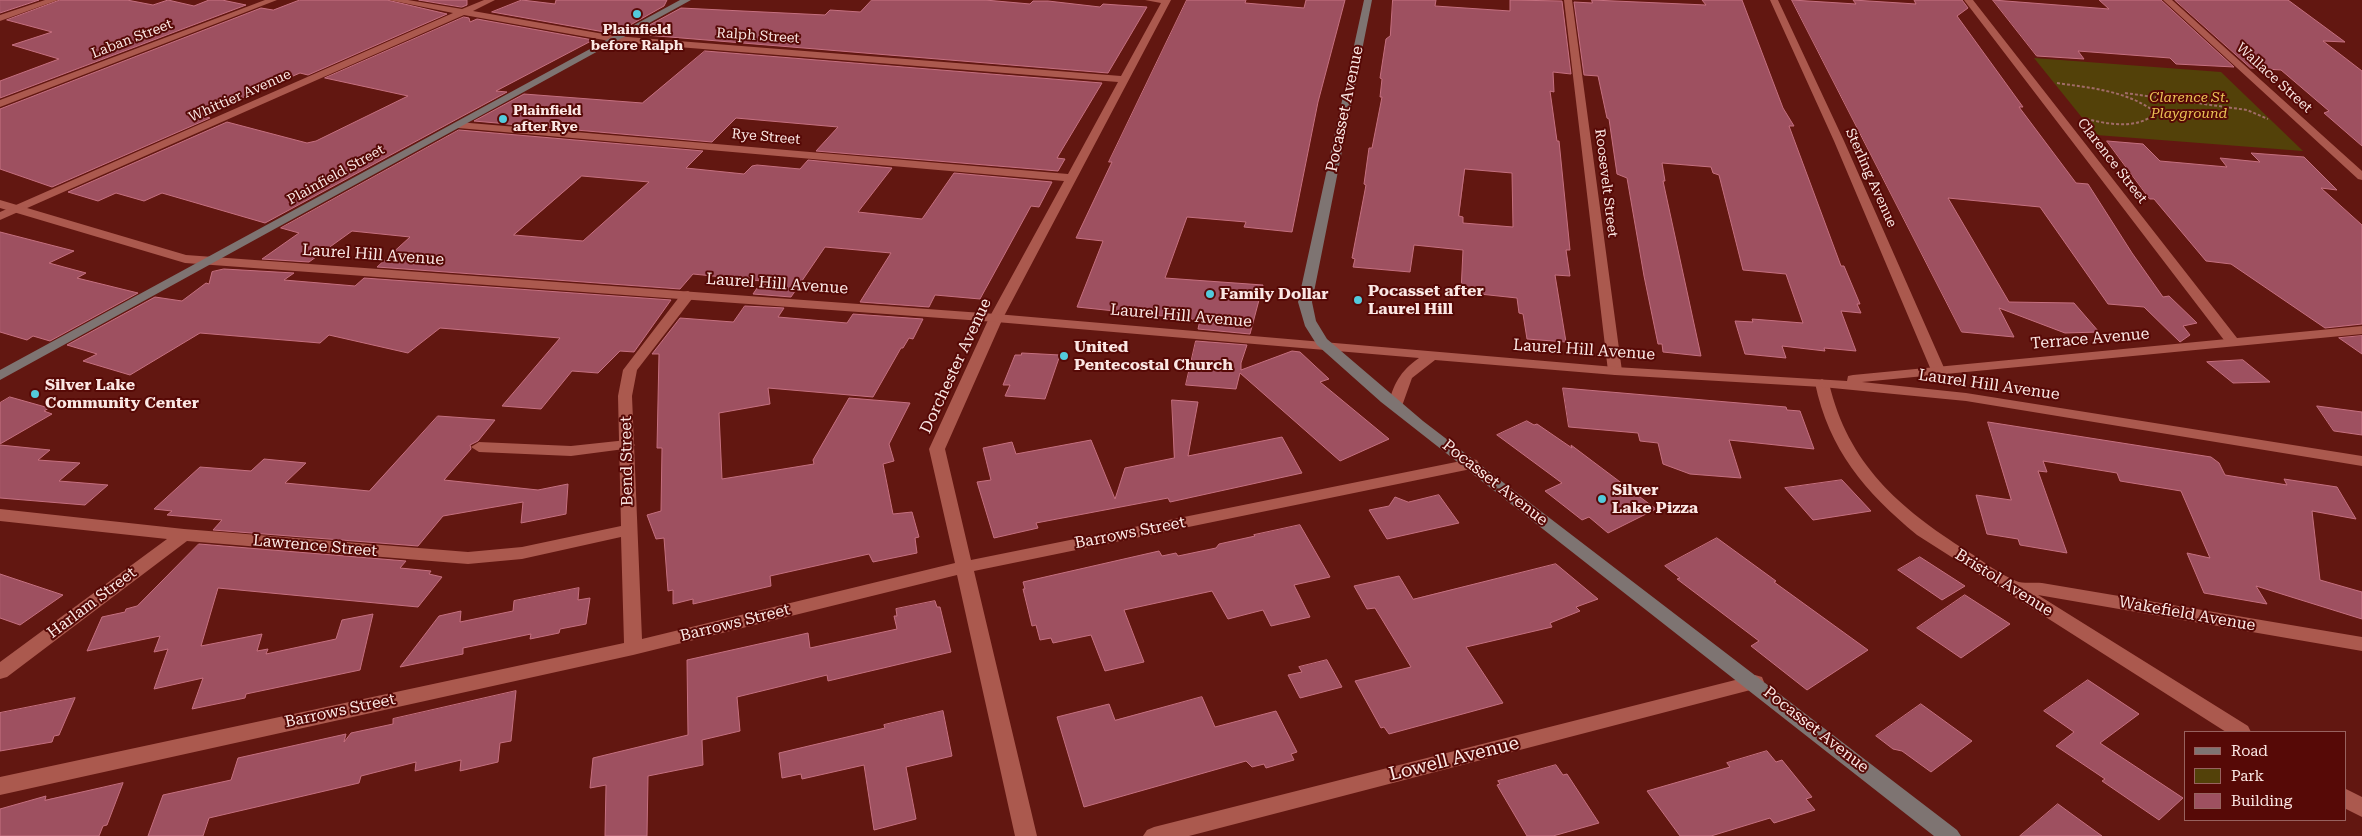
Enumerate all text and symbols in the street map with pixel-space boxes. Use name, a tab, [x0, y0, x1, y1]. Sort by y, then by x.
marker: Plainfield before Ralph	[631, 8, 643, 20]
street label: Laban Street	[89, 16, 175, 62]
place label: Plainfield before Ralph	[591, 22, 683, 54]
street label: Ralph Street	[716, 25, 800, 47]
street label: Wallace Street	[2233, 39, 2315, 117]
street label: Pocasset Avenue	[1322, 44, 1368, 174]
street label: Whittier Avenue	[186, 66, 294, 126]
park label: Clarence St. Playground	[2149, 90, 2229, 122]
place label: Plainfield after Rye	[513, 103, 581, 136]
marker: Plainfield after Rye	[497, 113, 509, 125]
street label: Clarence Street	[2074, 115, 2150, 207]
street label: Rye Street	[731, 126, 801, 148]
street label: Sterling Avenue	[1842, 126, 1900, 230]
street label: Roosevelt Street	[1591, 128, 1621, 238]
street label: Plainfield Street	[285, 141, 387, 209]
street label: Laurel Hill Avenue	[301, 240, 445, 270]
street label: Laurel Hill Avenue	[705, 269, 849, 299]
place label: Pocasset after Laurel Hill	[1368, 281, 1484, 319]
place label: Family Dollar	[1220, 284, 1329, 304]
marker: Family Dollar	[1204, 288, 1216, 300]
marker: Pocasset after Laurel Hill	[1352, 294, 1364, 306]
street label: Dorchester Avenue	[916, 295, 996, 437]
street label: Laurel Hill Avenue	[1109, 300, 1253, 332]
street label: Terrace Avenue	[2030, 324, 2150, 354]
street label: Laurel Hill Avenue	[1512, 335, 1656, 365]
place label: United Pentecostal Church	[1074, 337, 1233, 375]
marker: United Pentecostal Church	[1058, 350, 1070, 362]
street label: Laurel Hill Avenue	[1917, 366, 2061, 404]
place label: Silver Lake Community Center	[45, 375, 199, 413]
marker: Silver Lake Community Center	[29, 388, 41, 400]
street label: Bend Street	[617, 416, 637, 506]
street label: Pocasset Avenue	[1438, 436, 1552, 530]
place label: Silver Lake Pizza	[1612, 480, 1698, 518]
marker: Silver Lake Pizza	[1596, 493, 1608, 505]
street label: Barrows Street	[1073, 513, 1187, 553]
street label: Lawrence Street	[252, 531, 378, 561]
street label: Bristol Avenue	[1951, 545, 2057, 621]
street label: Harlam Street	[44, 563, 140, 643]
street label: Wakefield Avenue	[2117, 593, 2257, 635]
street label: Barrows Street	[678, 600, 792, 646]
street label: Pocasset Avenue	[1759, 683, 1873, 777]
street label: Barrows Street	[283, 690, 397, 732]
legend	[2184, 731, 2347, 821]
street label: Lowell Avenue	[1387, 732, 1521, 786]
text: Road	[2231, 742, 2268, 760]
text: Park	[2231, 767, 2264, 785]
text: Building	[2231, 792, 2292, 810]

